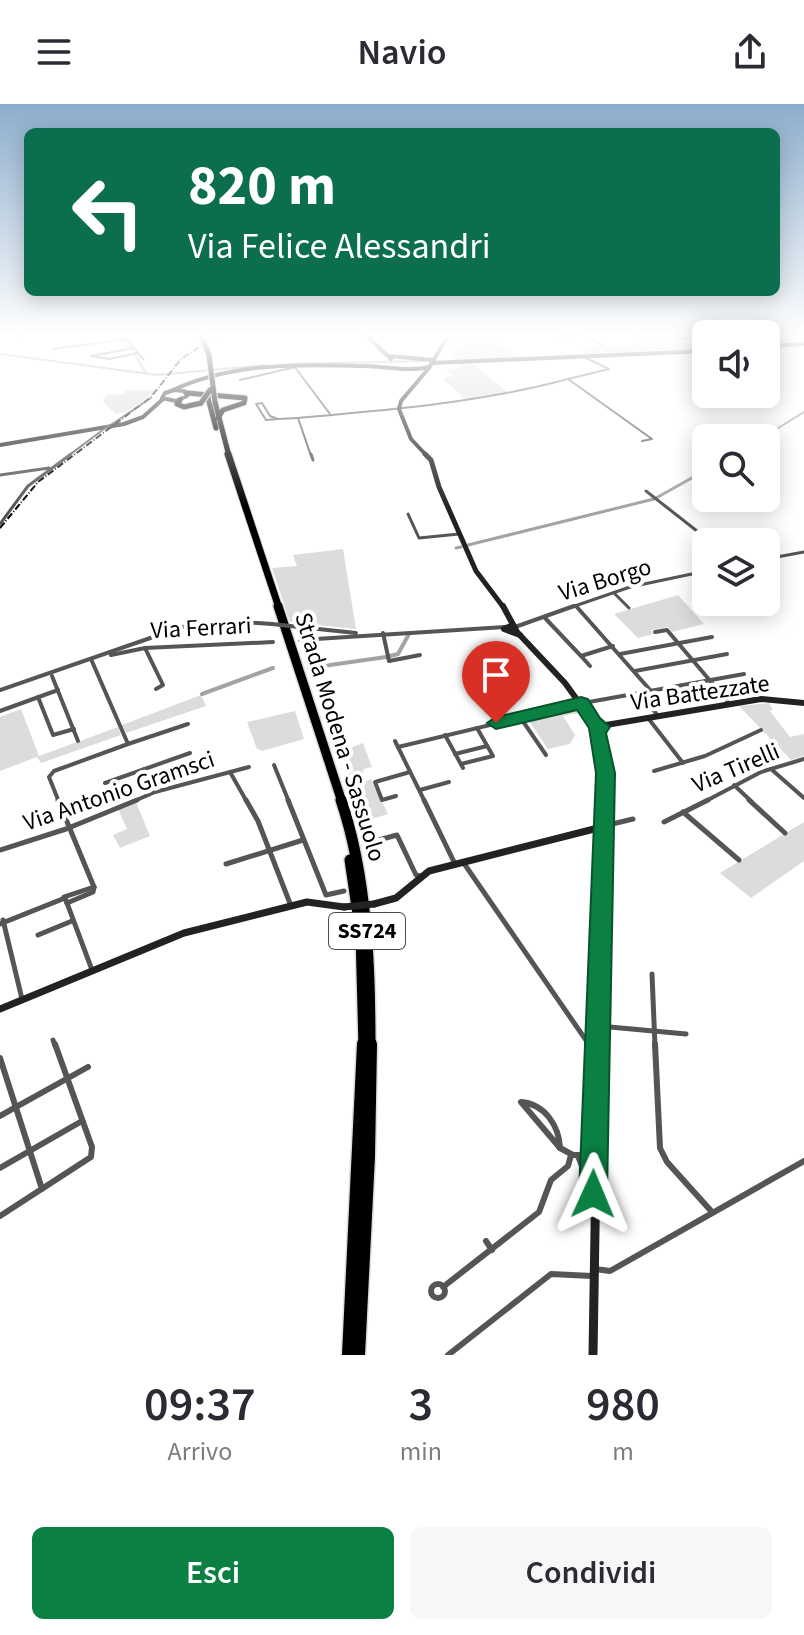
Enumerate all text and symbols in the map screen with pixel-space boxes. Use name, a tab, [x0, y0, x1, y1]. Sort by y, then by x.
text: Navio	[357, 27, 447, 78]
icon: menu	[32, 30, 76, 74]
icon: share	[728, 30, 772, 74]
text: 820 m	[188, 147, 336, 226]
icon: left	[56, 160, 160, 264]
text: Via Felice Alessandri	[188, 221, 491, 272]
map controls	[692, 320, 780, 616]
button: sound	[692, 320, 780, 408]
button: search	[692, 424, 780, 512]
button: layers	[692, 528, 780, 616]
street label: Via Borgo	[554, 549, 656, 611]
street label: Via Ferrari	[150, 608, 252, 648]
street label: Strada Modena - Sassuolo	[285, 608, 395, 866]
pin	[462, 641, 530, 723]
icon: arrive	[474, 653, 518, 697]
street label: Via Battezzate	[628, 666, 772, 720]
street label: Via Tirelli	[687, 734, 785, 802]
street label: Via Antonio Gramsci	[19, 742, 219, 840]
road number: SS724	[329, 913, 405, 949]
position arrow	[551, 1152, 635, 1236]
text: 09:37	[144, 1371, 256, 1439]
text: 3	[409, 1371, 433, 1439]
text: 980	[586, 1371, 660, 1439]
text: Arrivo	[168, 1433, 232, 1470]
text: min	[400, 1433, 442, 1470]
text: m	[612, 1433, 634, 1470]
button: Esci	[32, 1527, 394, 1619]
button: Condividi	[410, 1527, 772, 1619]

